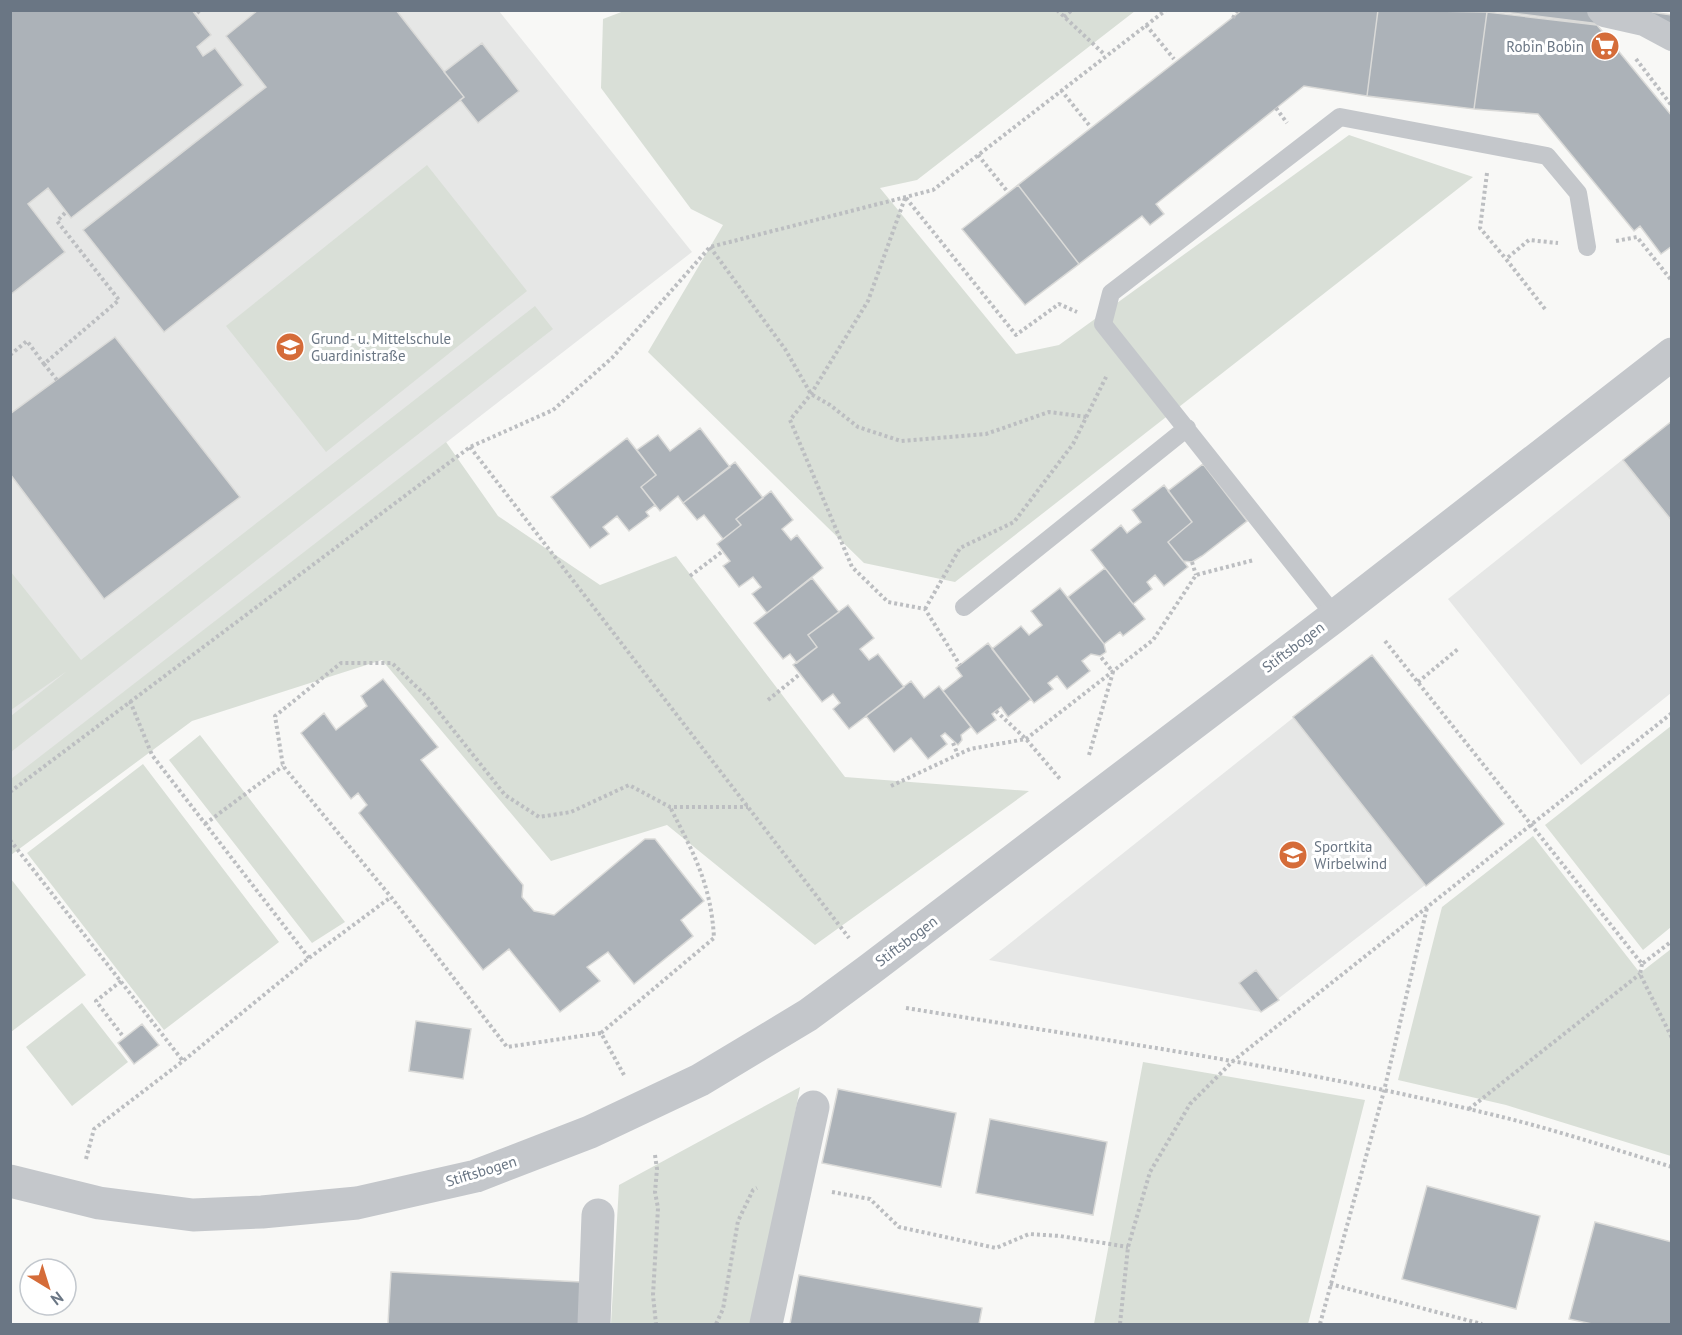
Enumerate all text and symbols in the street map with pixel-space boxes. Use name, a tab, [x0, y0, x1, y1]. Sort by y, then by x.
supermarket icon: Robin Bobin	[1589, 30, 1621, 62]
place label: Robin Bobin	[1506, 37, 1584, 56]
place label: Grund- u. Mittelschule Guardinistraße	[311, 329, 451, 365]
school or university icon: Grund- u. Mittelschule Guardinistraße	[274, 331, 306, 363]
street label: Stiftsbogen	[1258, 617, 1328, 677]
place label: Sportkita Wirbelwind	[1314, 837, 1387, 873]
school or university icon: Sportkita Wirbelwind	[1277, 839, 1309, 871]
street label: Stiftsbogen	[871, 911, 941, 971]
street label: Stiftsbogen	[443, 1151, 519, 1191]
north arrow	[18, 1257, 78, 1317]
text: N	[47, 1288, 68, 1310]

